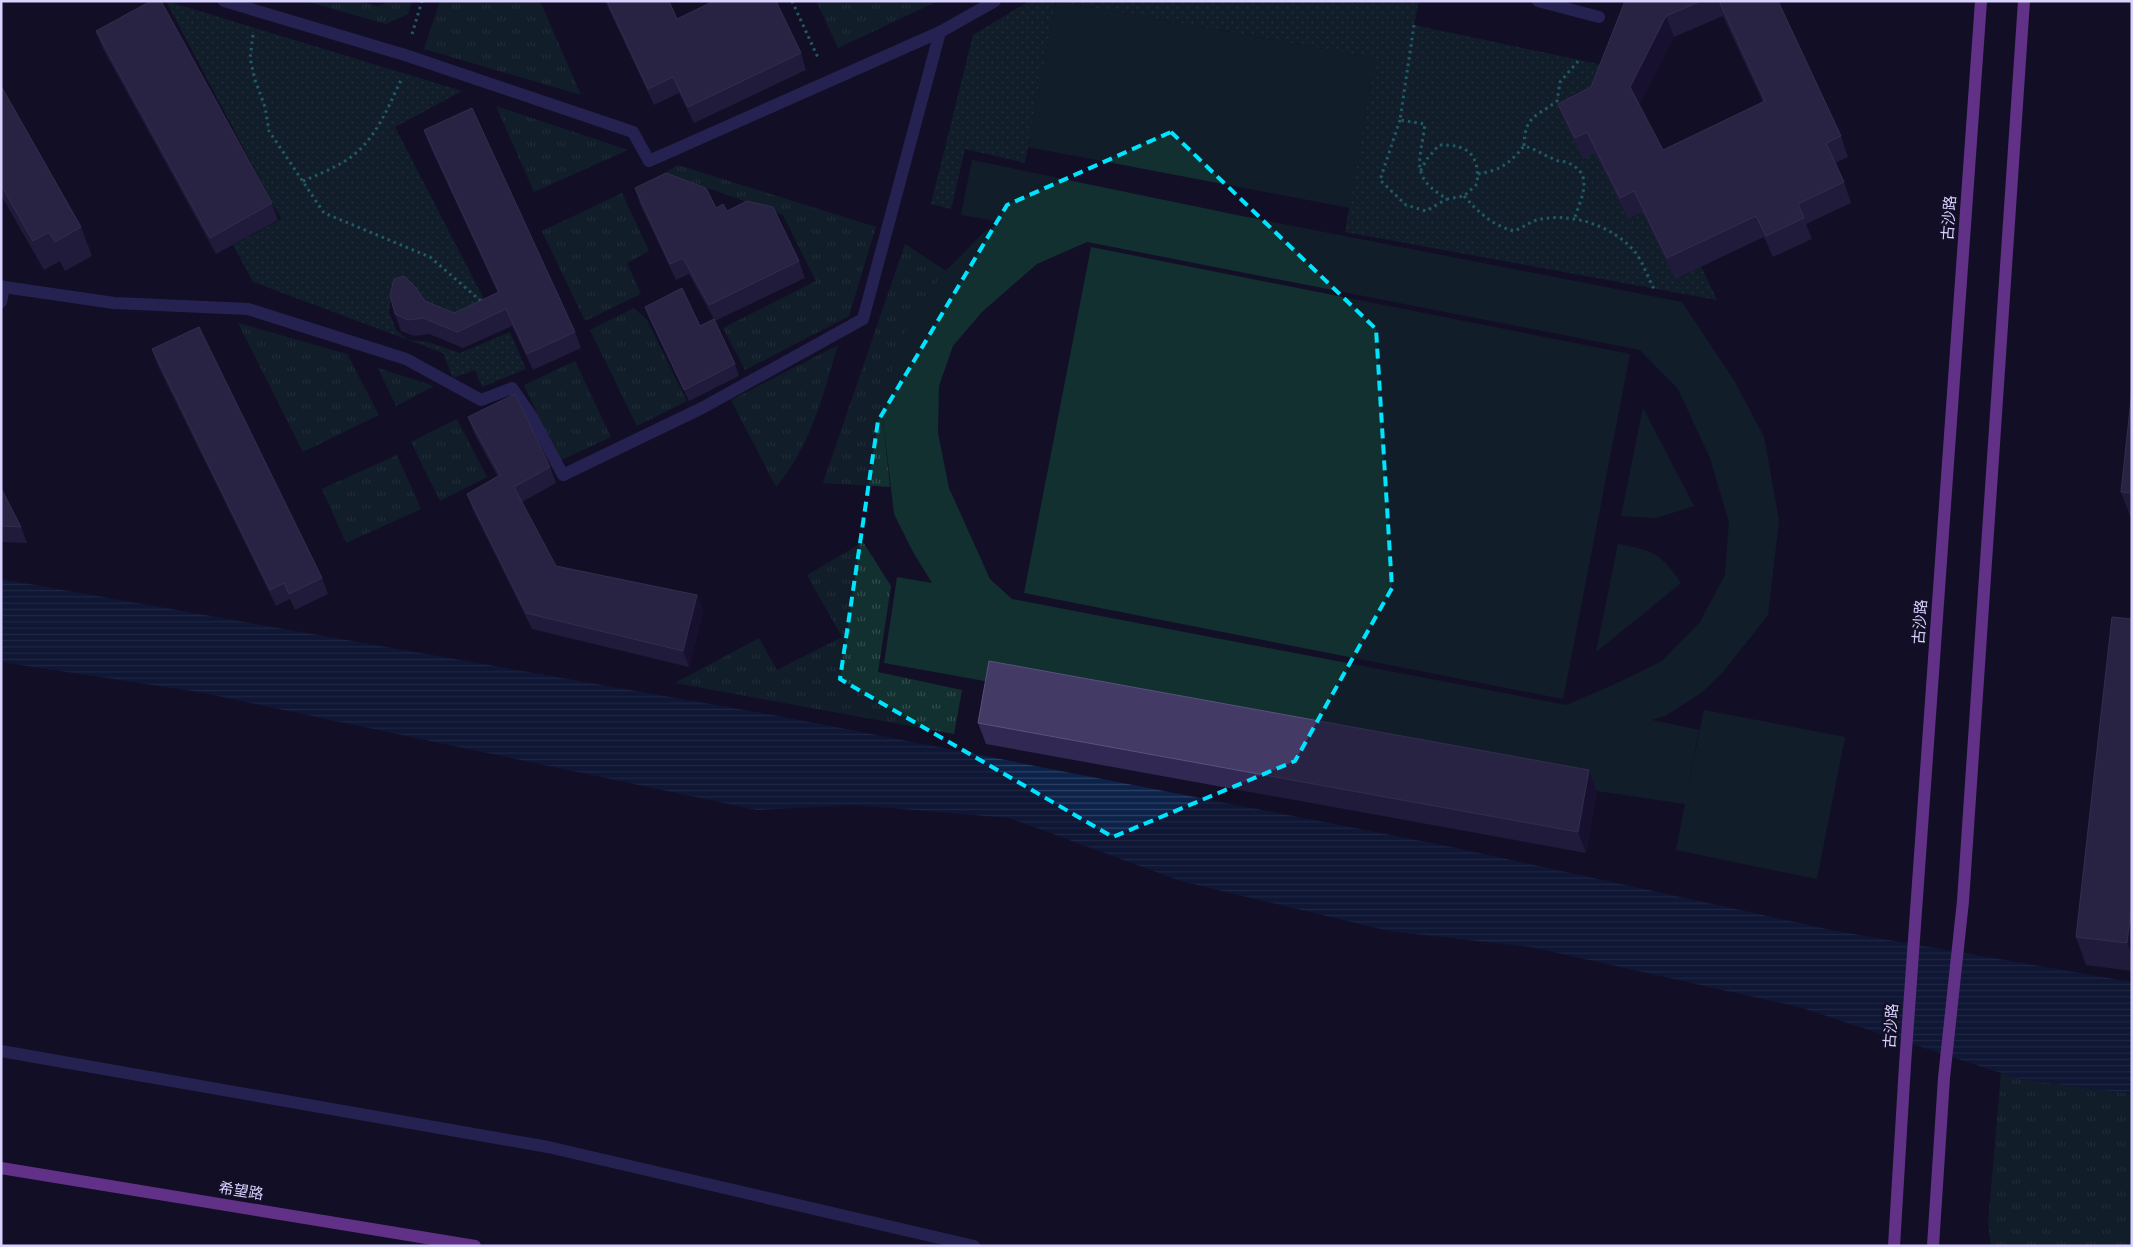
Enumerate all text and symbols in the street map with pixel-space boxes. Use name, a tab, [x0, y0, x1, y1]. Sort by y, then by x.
street label: 古沙路	[1938, 195, 1961, 241]
street label: 古沙路	[1909, 599, 1932, 645]
street label: 古沙路	[1880, 1003, 1903, 1049]
street label: 希望路	[217, 1179, 265, 1204]

